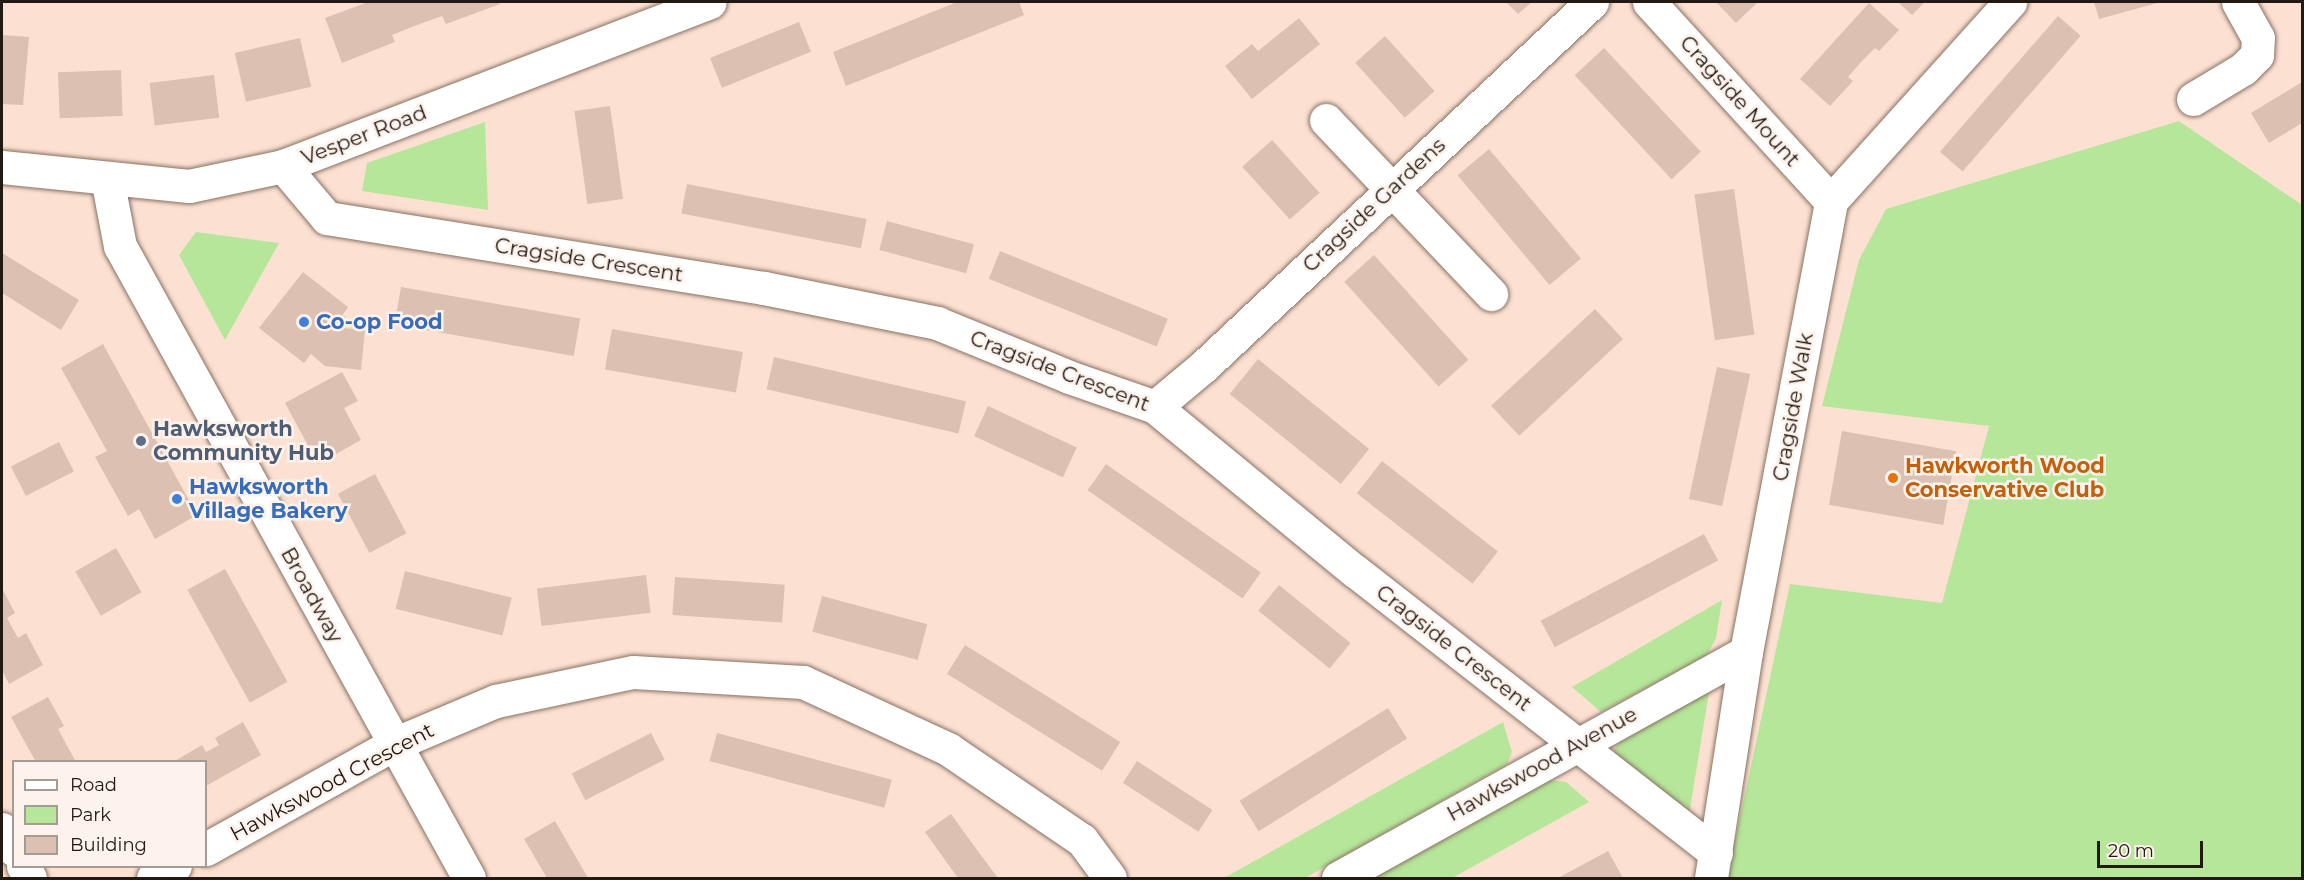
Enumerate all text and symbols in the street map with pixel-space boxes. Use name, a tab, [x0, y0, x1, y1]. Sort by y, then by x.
street label: Cragside Mount	[1675, 30, 1805, 172]
street label: Vesper Road	[298, 100, 430, 170]
street label: Cragside Gardens	[1298, 132, 1450, 278]
street label: Cragside Crescent	[493, 233, 685, 287]
place label: Co-op Food	[316, 309, 442, 335]
marker: Co-op Food	[297, 315, 311, 329]
street label: Cragside Crescent	[967, 325, 1153, 417]
street label: Cragside Walk	[1768, 331, 1818, 483]
place label: Hawksworth Community Hub	[153, 416, 334, 466]
marker: Hawksworth Community Hub	[134, 434, 148, 448]
place label: Hawkworth Wood Conservative Club	[1905, 453, 2105, 503]
marker: Hawkworth Wood Conservative Club	[1886, 471, 1900, 485]
place label: Hawksworth Village Bakery	[189, 474, 348, 524]
marker: Hawksworth Village Bakery	[170, 492, 184, 506]
street label: Broadway	[275, 543, 349, 647]
street label: Cragside Crescent	[1371, 579, 1537, 717]
street label: Hawkswood Avenue	[1443, 701, 1641, 827]
street label: Hawkswood Crescent	[226, 718, 438, 846]
legend	[12, 760, 207, 868]
text: Road	[70, 774, 117, 796]
text: Park	[70, 804, 111, 826]
scale bar	[2100, 829, 2206, 867]
text: Building	[70, 834, 147, 856]
text: 20 m	[2108, 840, 2154, 862]

